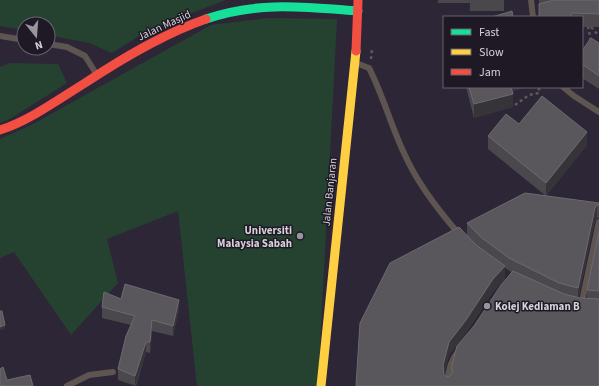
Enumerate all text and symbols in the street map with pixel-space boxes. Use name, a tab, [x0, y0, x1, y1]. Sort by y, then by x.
street label: Jalan Masjid	[135, 7, 193, 44]
north arrow	[16, 16, 56, 56]
legend	[443, 16, 583, 88]
text: Fast	[479, 24, 499, 41]
text: N	[33, 37, 44, 53]
text: Slow	[479, 44, 504, 61]
text: Jam	[479, 64, 501, 81]
street label: Jalan Banjaran	[318, 157, 341, 227]
place label: Universiti Malaysia Sabah	[217, 223, 292, 251]
marker: Universiti Malaysia Sabah	[295, 231, 305, 241]
place label: Kolej Kediaman B	[495, 299, 580, 314]
marker: Kolej Kediaman B	[482, 301, 492, 311]

